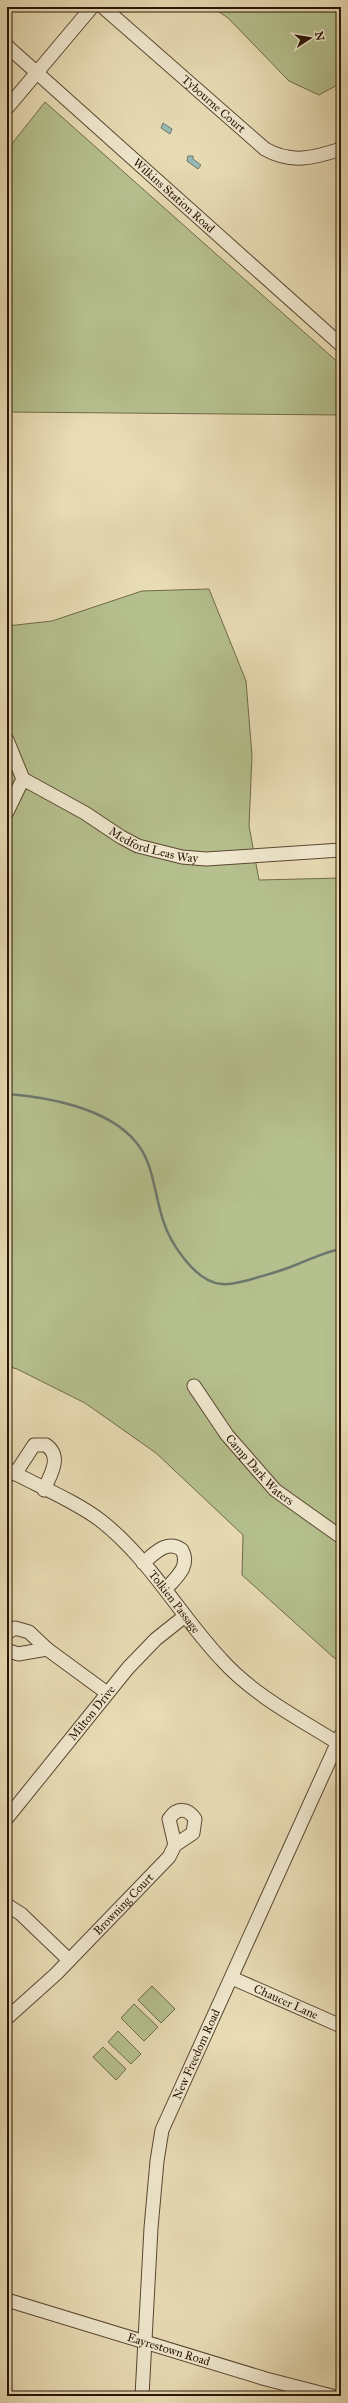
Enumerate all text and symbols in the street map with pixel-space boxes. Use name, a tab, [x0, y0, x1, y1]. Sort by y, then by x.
north arrow	[290, 18, 330, 58]
text: N	[312, 30, 327, 43]
street label: Tybourne Court	[179, 72, 249, 136]
street label: Wilkins Station Road	[130, 155, 218, 236]
street label: Medford Leas Way	[106, 824, 199, 865]
street label: Camp Dark Waters	[223, 1431, 297, 1508]
street label: Tolkien Passage	[146, 1567, 203, 1636]
street label: Milton Drive	[66, 1683, 118, 1743]
street label: Browning Court	[91, 1870, 157, 1938]
street label: Chaucer Lane	[252, 1981, 320, 2022]
street label: New Freedom Road	[170, 2007, 223, 2102]
street label: Eayrestown Road	[126, 2330, 212, 2369]

